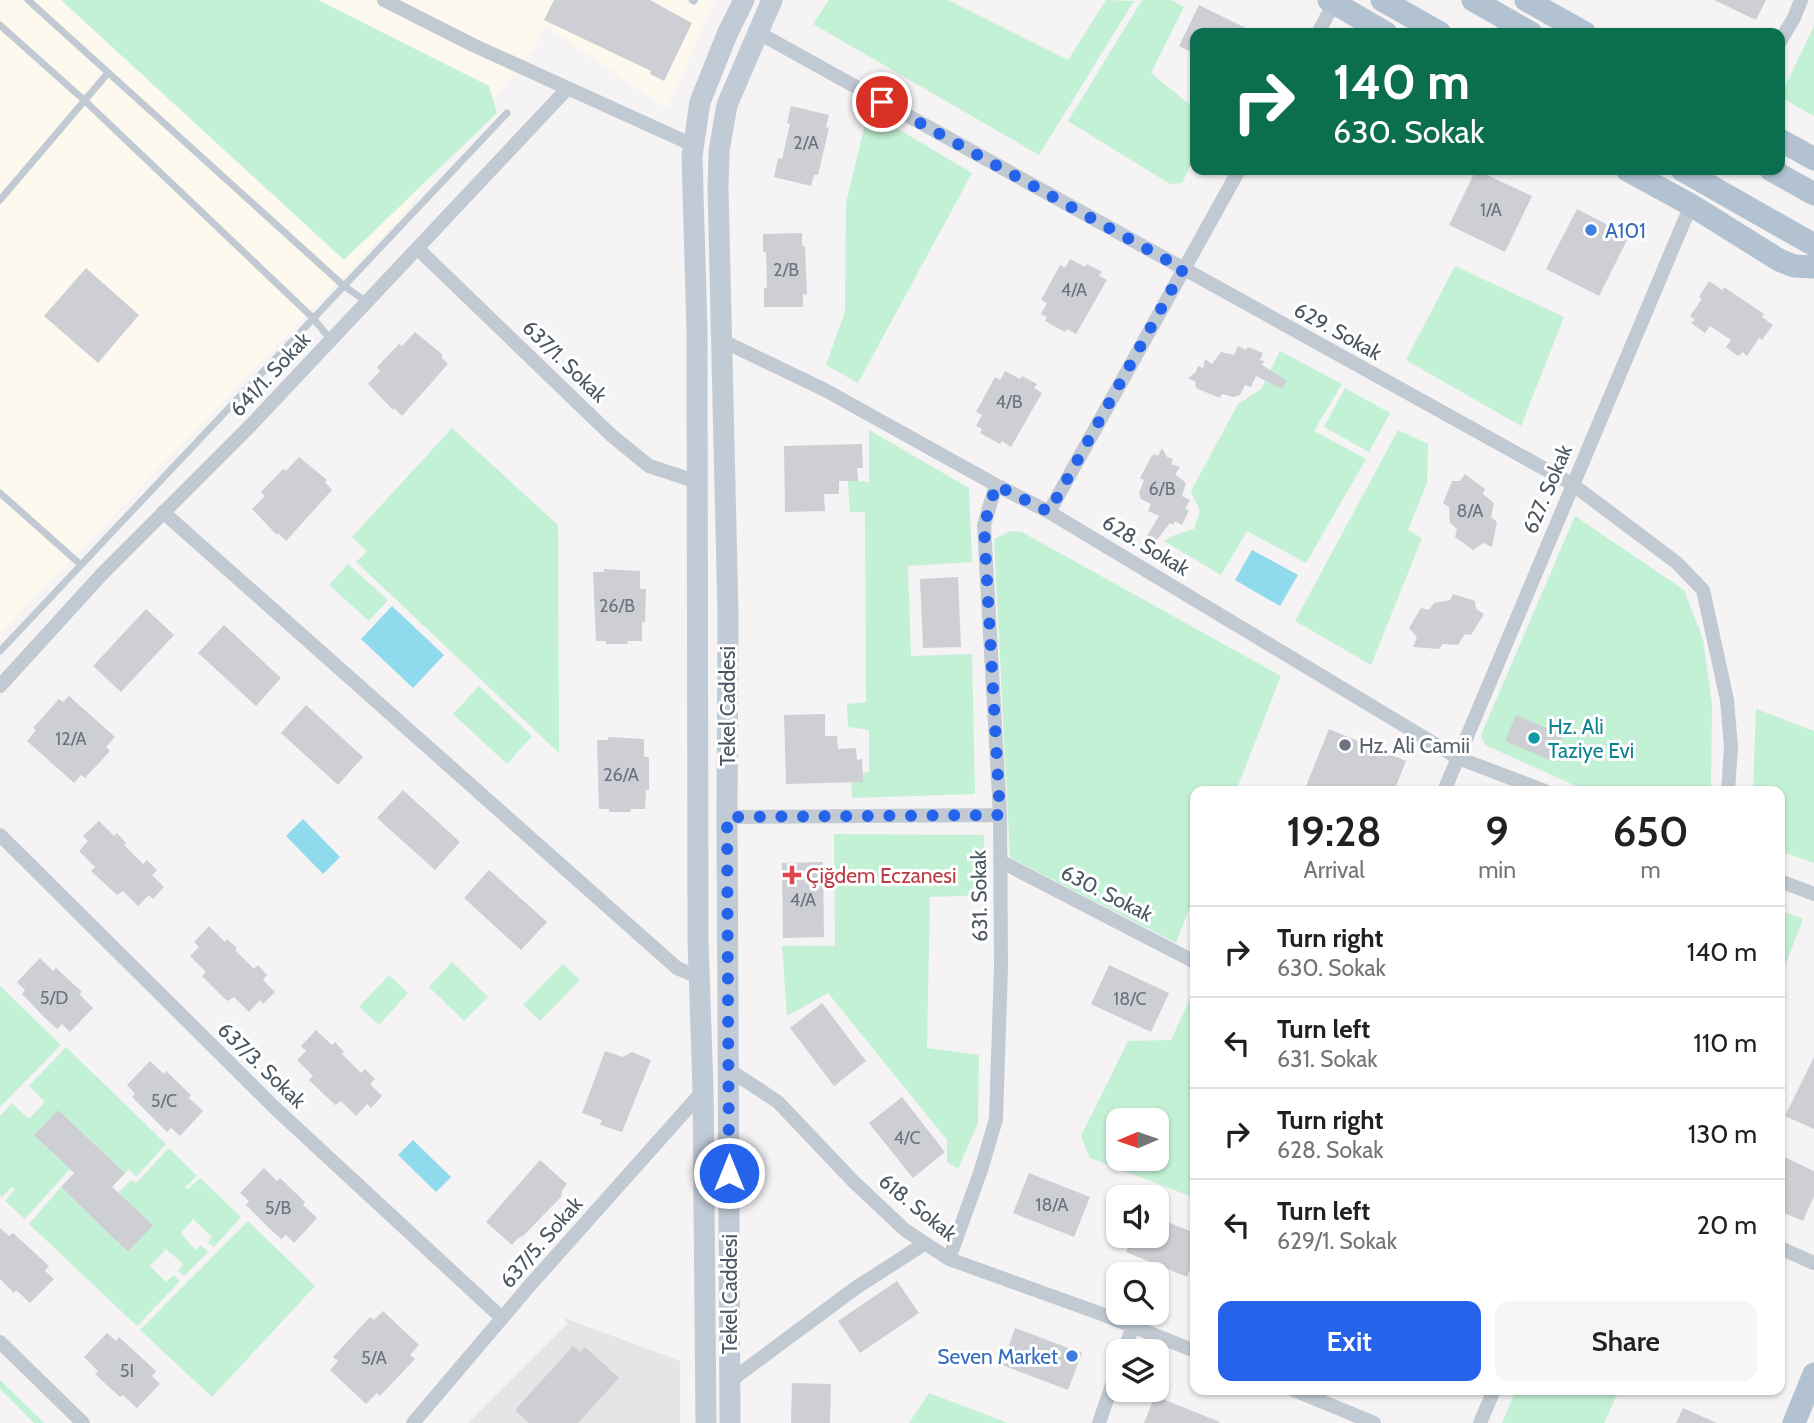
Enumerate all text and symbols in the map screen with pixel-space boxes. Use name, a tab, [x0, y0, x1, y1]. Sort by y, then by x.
text: 140 m	[1333, 52, 1470, 111]
icon: right	[1218, 56, 1309, 147]
pin	[852, 72, 912, 132]
icon: arrive	[863, 83, 901, 121]
text: 630. Sokak	[1333, 112, 1484, 151]
house number: 2/A	[793, 132, 819, 154]
house number: 1/A	[1480, 199, 1502, 221]
place label: A101	[1605, 218, 1646, 243]
marker: A101	[1583, 222, 1599, 238]
house number: 2/B	[773, 259, 799, 281]
house number: 4/A	[1061, 279, 1087, 301]
street label: 629. Sokak	[1290, 297, 1387, 366]
street label: 637/1. Sokak	[517, 314, 613, 408]
street label: 641/1. Sokak	[225, 326, 316, 421]
house number: 4/B	[996, 391, 1023, 413]
street label: 627. Sokak	[1517, 440, 1577, 537]
house number: 6/B	[1149, 478, 1176, 500]
house number: 8/A	[1457, 500, 1483, 522]
street label: 628. Sokak	[1098, 509, 1195, 581]
house number: 26/B	[599, 595, 635, 617]
street label: Tekel Caddesi	[715, 646, 740, 766]
place label: Hz. Ali Taziye Evi	[1548, 714, 1634, 763]
house number: 12/A	[55, 728, 87, 750]
marker: Hz. Ali Taziye Evi	[1526, 730, 1542, 746]
place label: Hz. Ali Camii	[1359, 733, 1470, 758]
marker: Hz. Ali Camii	[1337, 737, 1353, 753]
house number: 26/A	[603, 764, 639, 786]
text: 19:28	[1287, 805, 1382, 857]
text: 9	[1485, 805, 1509, 857]
text: 650	[1613, 805, 1688, 857]
street label: 631. Sokak	[966, 849, 992, 942]
text: Arrival	[1303, 856, 1365, 884]
text: min	[1478, 856, 1516, 884]
text: m	[1640, 856, 1661, 884]
street label: 630. Sokak	[1057, 859, 1157, 927]
place label: Çiğdem Eczanesi	[806, 863, 957, 888]
marker: Çiğdem Eczanesi	[784, 867, 800, 883]
house number: 4/A	[790, 889, 816, 911]
text: Turn right	[1277, 922, 1383, 954]
icon: right	[1218, 933, 1256, 971]
text: 140 m	[1687, 936, 1757, 968]
text: 630. Sokak	[1277, 954, 1386, 982]
house number: 5/D	[40, 987, 68, 1009]
house number: 18/C	[1113, 988, 1147, 1010]
text: Turn left	[1277, 1013, 1370, 1045]
street label: 637/3. Sokak	[213, 1017, 312, 1113]
icon: left	[1218, 1024, 1256, 1062]
text: 110 m	[1693, 1027, 1757, 1059]
text: 631. Sokak	[1277, 1045, 1378, 1073]
house number: 5/C	[151, 1090, 177, 1112]
text: Turn right	[1277, 1104, 1383, 1136]
north arrow	[1106, 1108, 1169, 1171]
map controls	[1106, 1108, 1169, 1402]
icon: right	[1218, 1115, 1256, 1153]
text: 130 m	[1688, 1118, 1757, 1150]
house number: 4/C	[893, 1127, 921, 1149]
position arrow	[692, 1136, 766, 1210]
text: 628. Sokak	[1277, 1136, 1384, 1164]
street label: 618. Sokak	[874, 1168, 962, 1246]
button: sound	[1106, 1185, 1169, 1248]
street label: 637/5. Sokak	[495, 1191, 588, 1293]
house number: 18/A	[1036, 1194, 1068, 1216]
text: Turn left	[1277, 1195, 1370, 1227]
house number: 5/B	[265, 1197, 291, 1219]
icon: left	[1218, 1206, 1256, 1244]
text: 20 m	[1697, 1209, 1757, 1241]
text: 629/1. Sokak	[1277, 1227, 1397, 1255]
street label: Tekel Caddesi	[717, 1234, 742, 1354]
button: search	[1106, 1262, 1169, 1325]
button: Exit	[1218, 1301, 1481, 1381]
button: Share	[1495, 1301, 1757, 1381]
button: layers	[1106, 1339, 1169, 1402]
place label: Seven Market	[937, 1344, 1058, 1369]
house number: 5/A	[361, 1347, 387, 1369]
marker: Seven Market	[1064, 1348, 1080, 1364]
house number: 5I	[120, 1360, 134, 1382]

